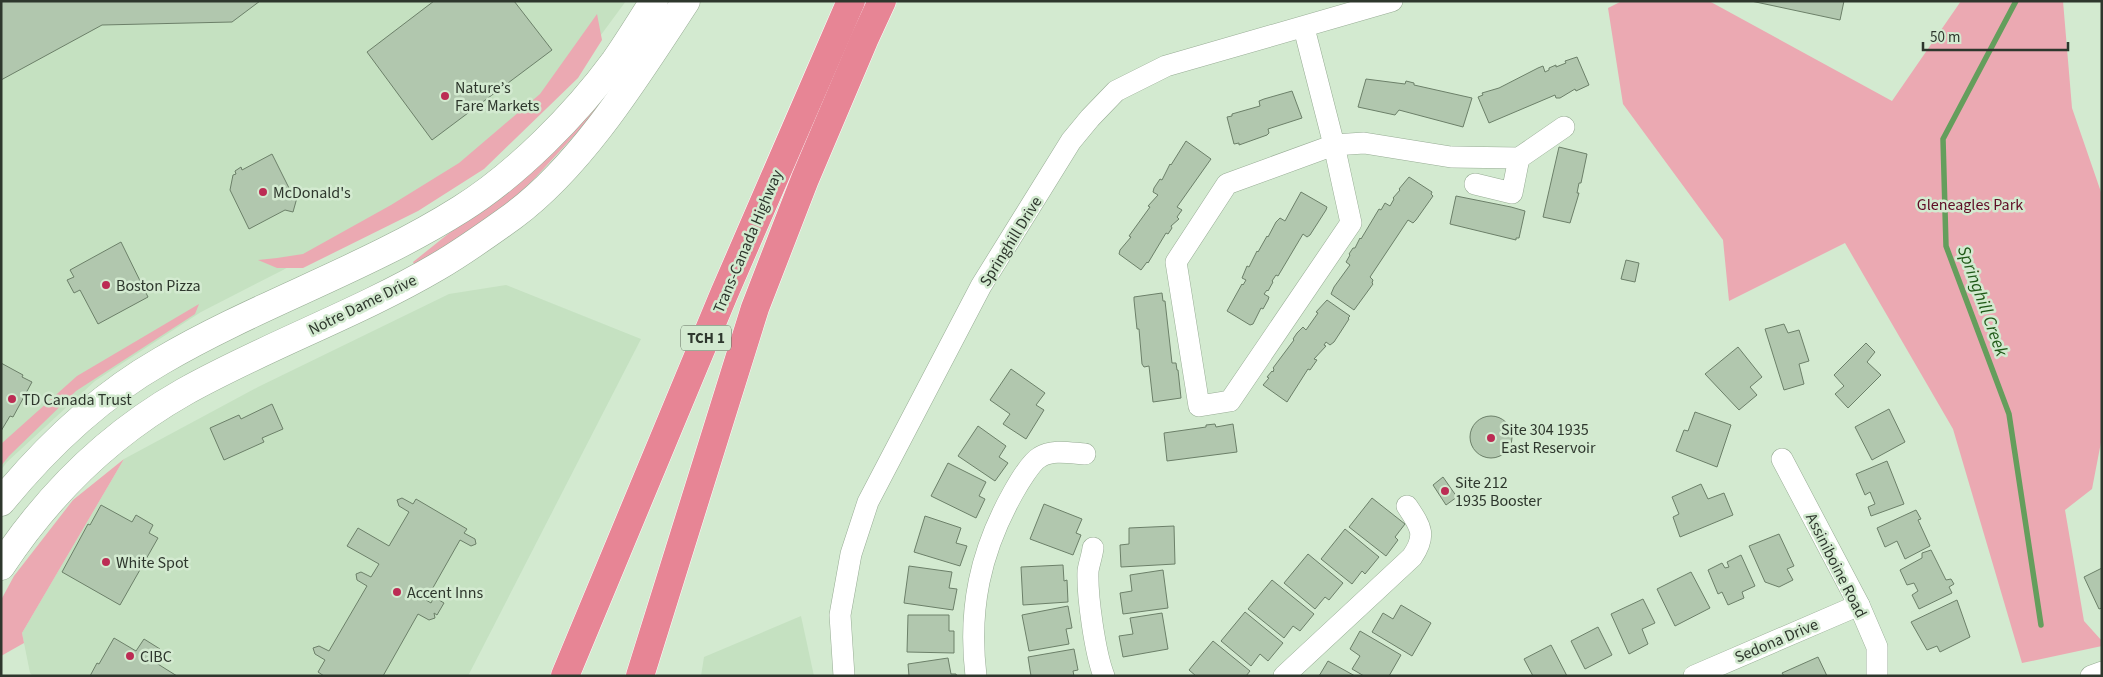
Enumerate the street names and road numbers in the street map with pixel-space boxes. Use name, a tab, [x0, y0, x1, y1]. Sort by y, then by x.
street label: Trans-Canada Highway	[708, 166, 788, 316]
street label: Springhill Drive	[974, 192, 1047, 291]
street label: Notre Dame Drive	[305, 269, 420, 341]
road number: TCH 1	[681, 326, 731, 350]
street label: Assiniboine Road	[1800, 509, 1872, 622]
street label: Sedona Drive	[1731, 613, 1822, 668]

